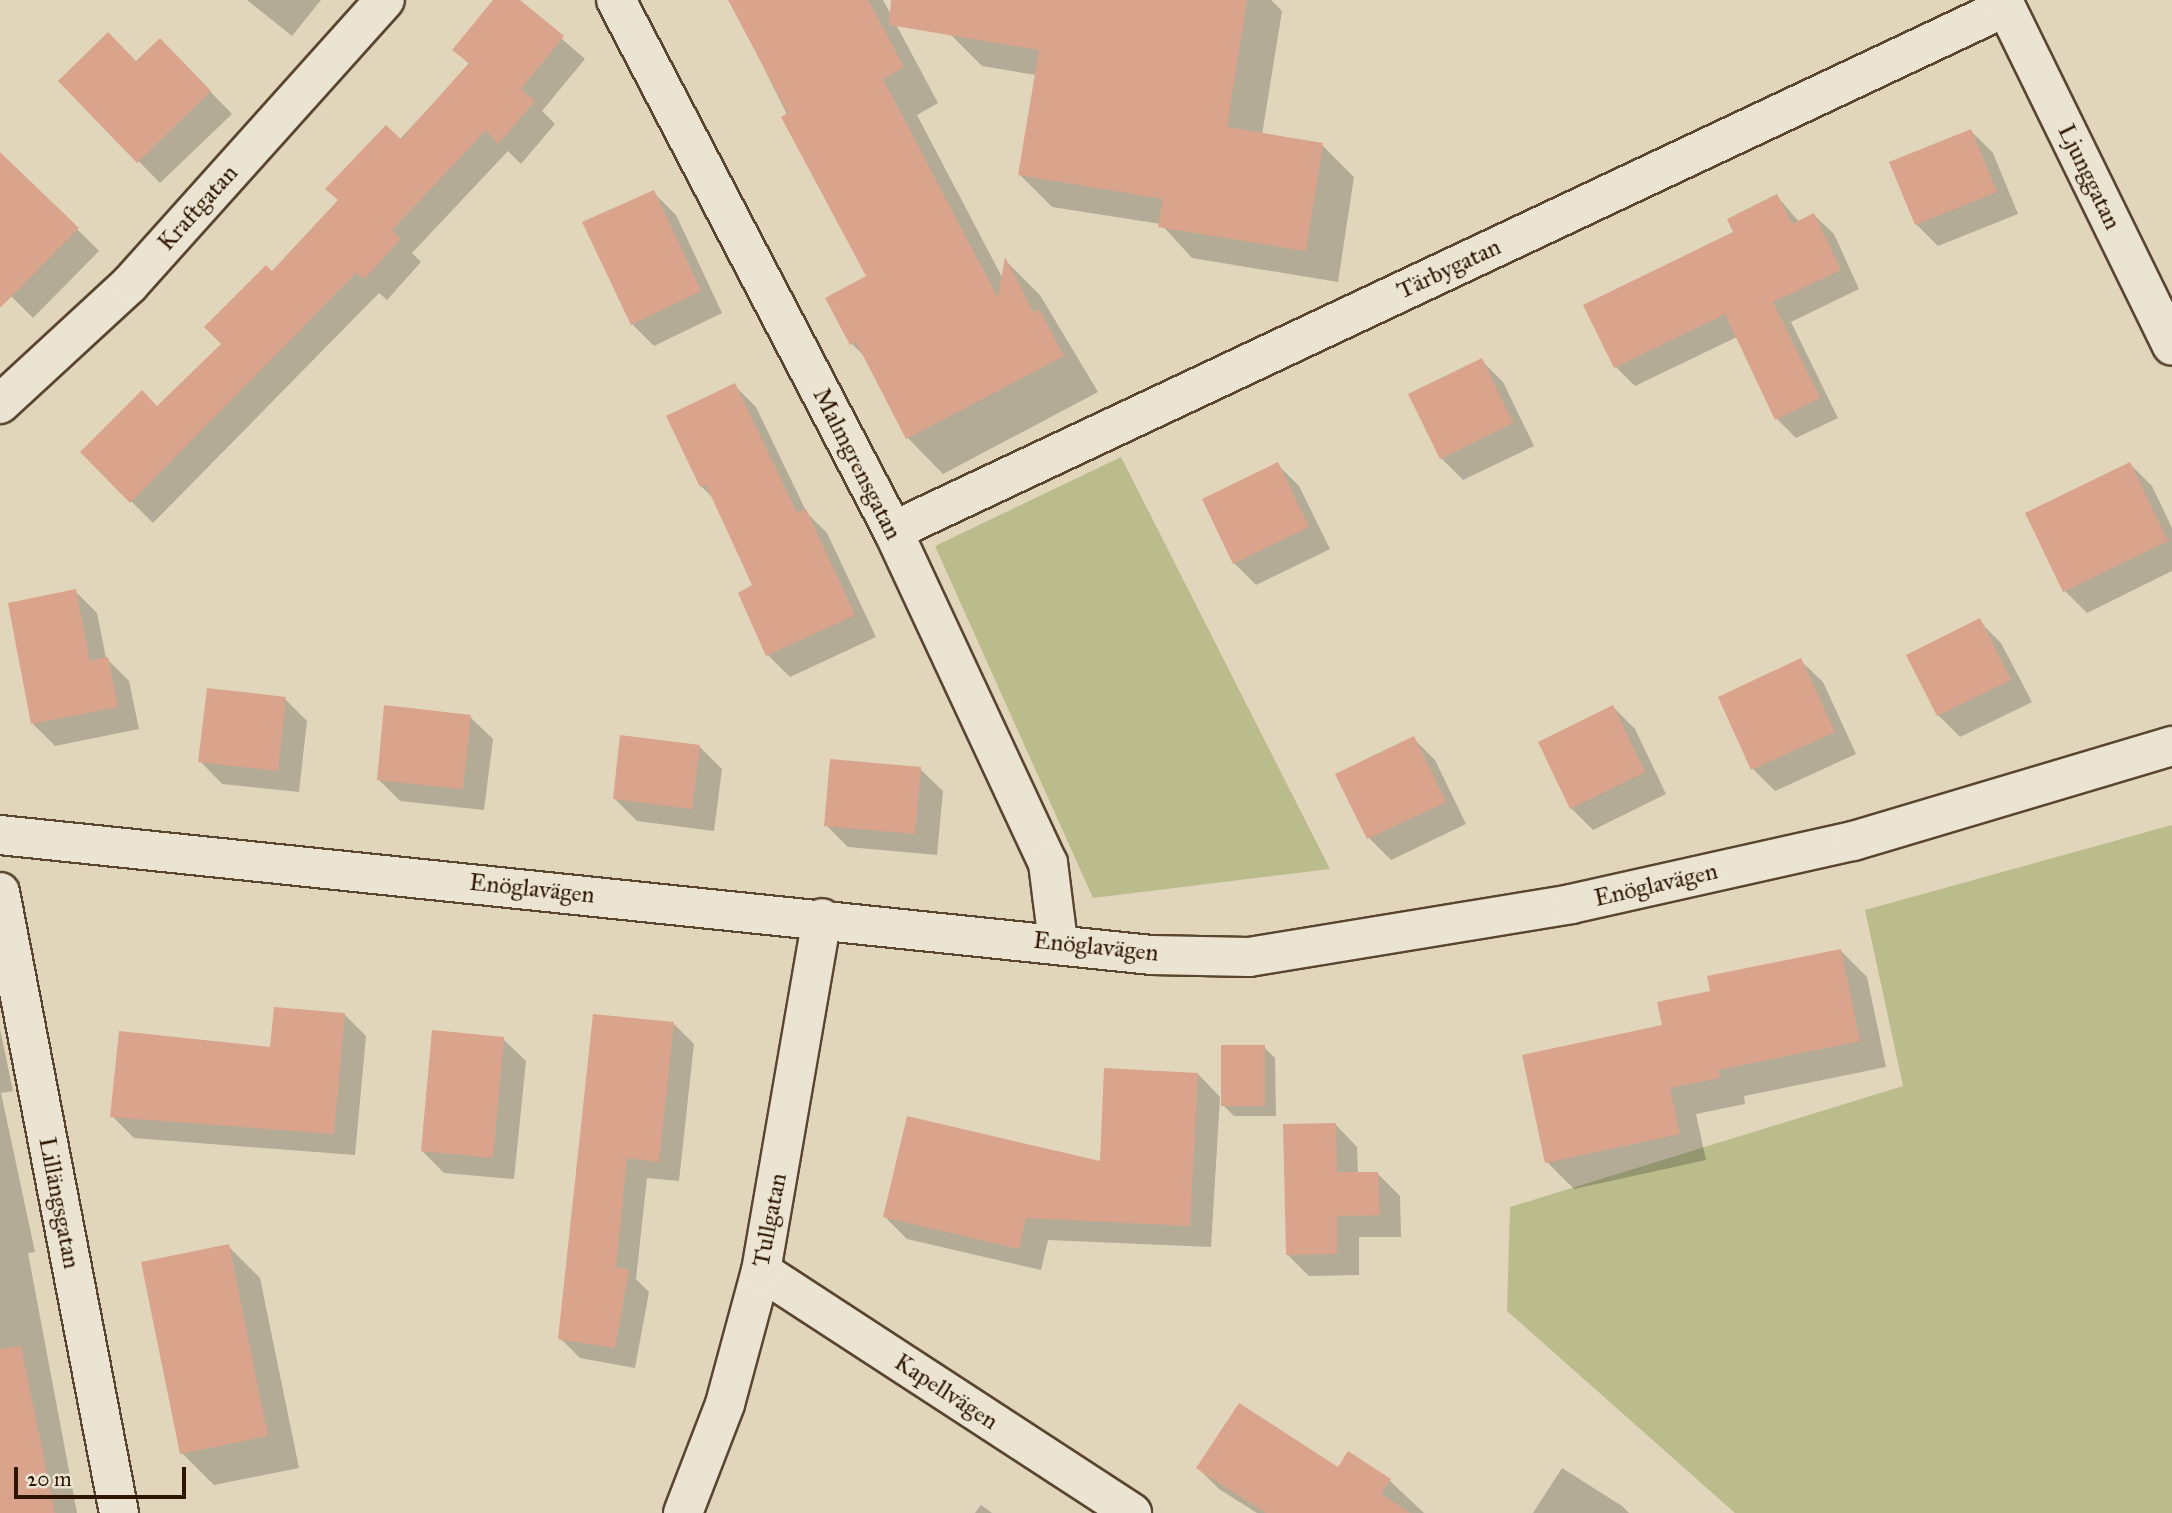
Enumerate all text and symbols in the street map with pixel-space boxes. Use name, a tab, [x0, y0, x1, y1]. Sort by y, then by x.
street label: Ljunggatan	[2051, 120, 2127, 234]
street label: Kraftgatan	[152, 159, 244, 257]
street label: Tärbygatan	[1393, 232, 1505, 306]
street label: Malmgrensgatan	[806, 383, 908, 545]
street label: Enöglavägen	[1591, 857, 1721, 913]
street label: Enöglavägen	[468, 868, 596, 910]
street label: Enöglavägen	[1032, 926, 1160, 968]
street label: Lillängsgatan	[32, 1135, 86, 1271]
street label: Tullgatan	[747, 1171, 793, 1269]
street label: Kapellvägen	[889, 1348, 1003, 1436]
scale bar	[18, 1454, 189, 1498]
text: 20 m	[27, 1466, 72, 1492]

